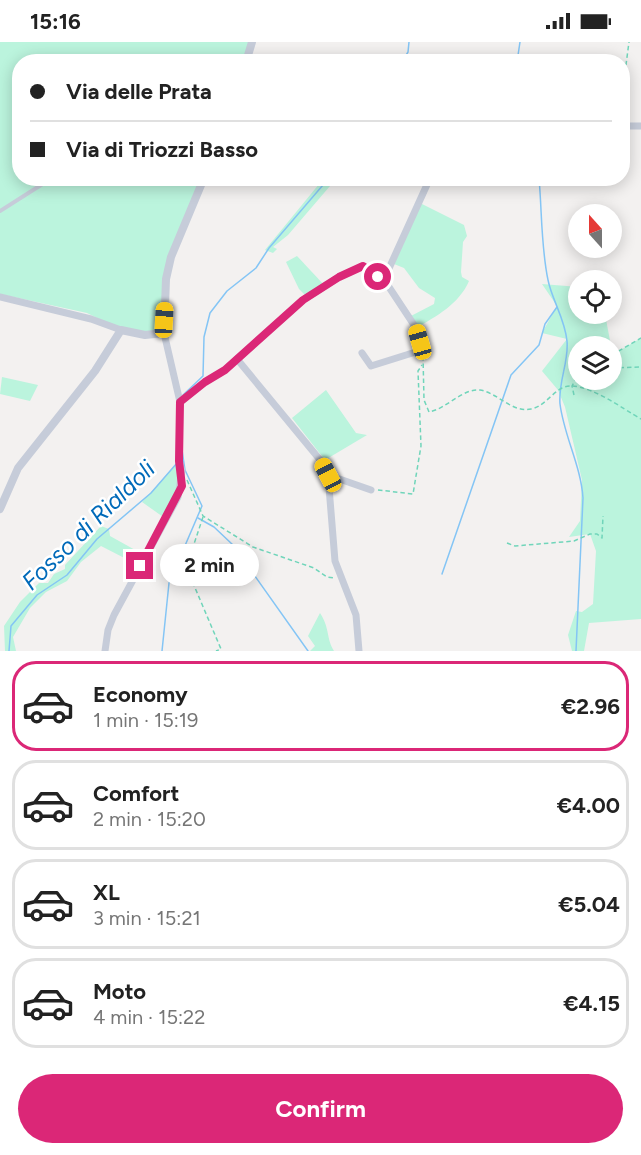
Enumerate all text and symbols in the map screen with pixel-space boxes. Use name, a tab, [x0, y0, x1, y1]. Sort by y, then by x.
text: 15:16	[30, 8, 81, 35]
text: Via delle Prata	[66, 78, 212, 105]
text: Via di Triozzi Basso	[66, 136, 258, 163]
north arrow	[568, 204, 622, 258]
map controls	[568, 204, 622, 390]
route start	[364, 263, 391, 290]
button: locate	[568, 270, 622, 324]
car	[154, 302, 174, 338]
car	[406, 322, 434, 362]
button: layers	[568, 336, 622, 390]
water label: Fosso di Rialdoli	[15, 454, 161, 596]
car	[312, 455, 344, 495]
callout: 2 min	[161, 545, 260, 587]
route end	[126, 552, 153, 579]
text: 2 min	[184, 553, 235, 577]
icon: car	[21, 679, 75, 733]
text: Economy	[93, 681, 188, 708]
text: €2.96	[561, 693, 620, 720]
text: 1 min · 15:19	[93, 708, 198, 732]
icon: car	[21, 778, 75, 832]
text: Comfort	[93, 780, 179, 807]
text: €4.00	[557, 792, 620, 819]
text: 2 min · 15:20	[93, 807, 206, 831]
icon: car	[21, 877, 75, 931]
text: XL	[93, 879, 120, 906]
text: €5.04	[558, 891, 620, 918]
text: 3 min · 15:21	[93, 906, 201, 930]
icon: car	[21, 976, 75, 1030]
text: Moto	[93, 978, 146, 1005]
text: €4.15	[563, 990, 620, 1017]
text: 4 min · 15:22	[93, 1005, 205, 1029]
button: Confirm	[18, 1074, 623, 1143]

